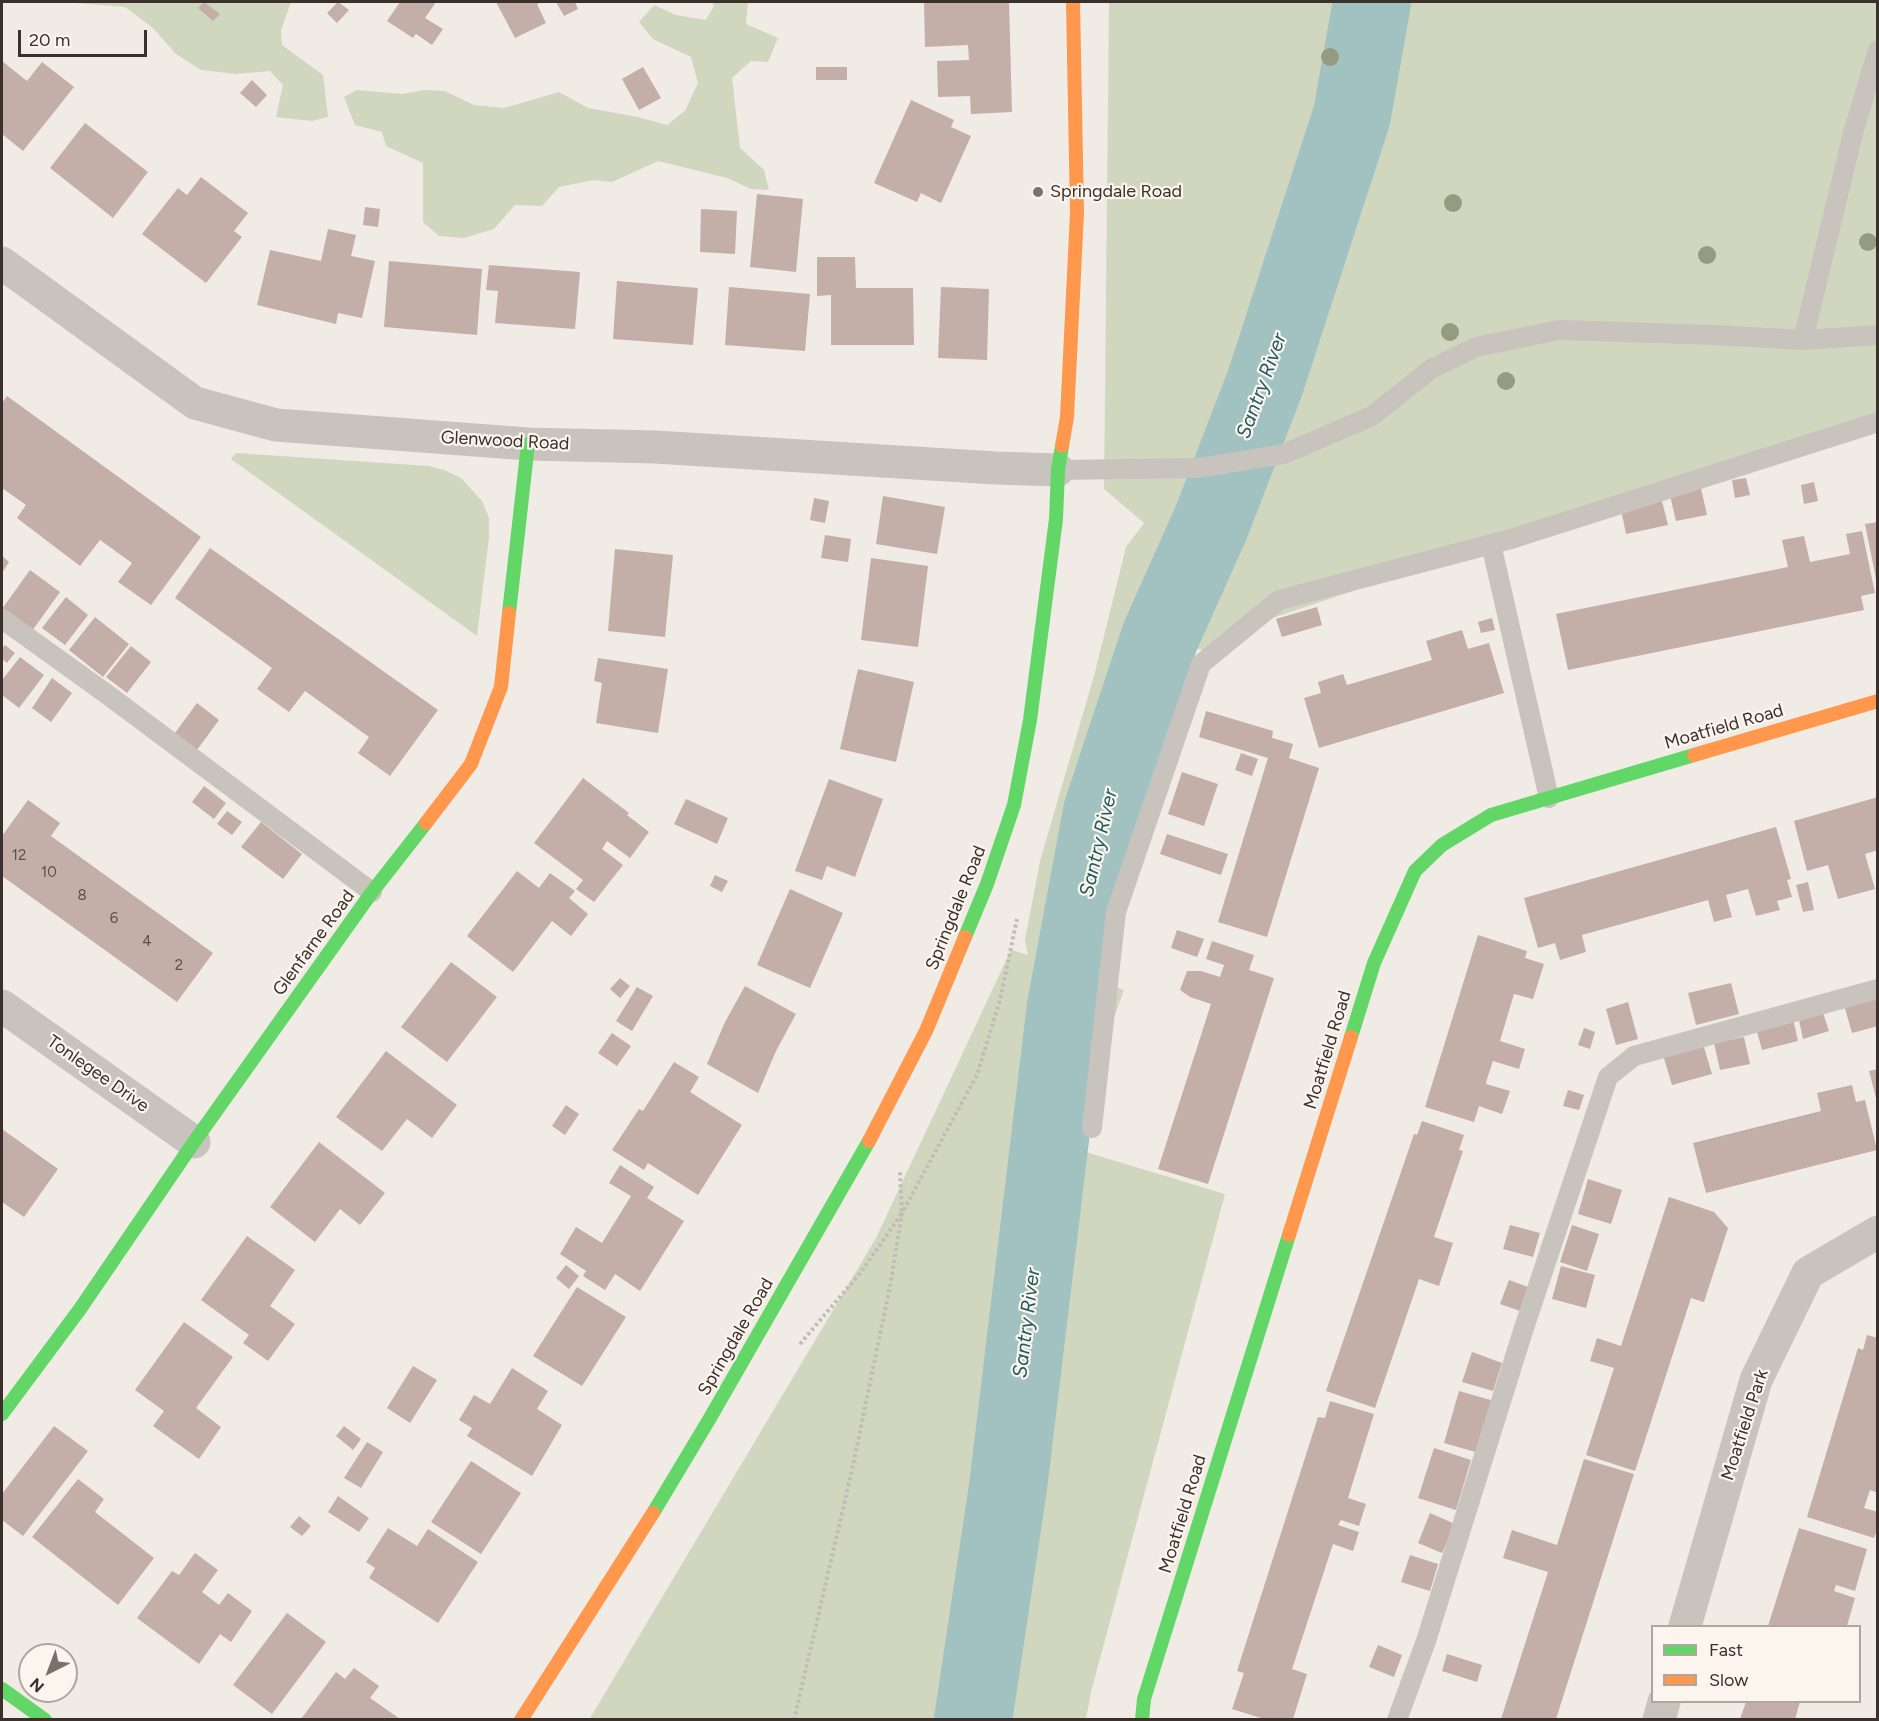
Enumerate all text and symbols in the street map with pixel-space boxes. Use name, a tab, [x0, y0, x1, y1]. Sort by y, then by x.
scale bar	[21, 18, 150, 56]
text: 20 m	[29, 29, 70, 51]
place label: Springdale Road	[1050, 181, 1182, 203]
marker: Springdale Road	[1031, 185, 1045, 199]
water label: Santry River	[1232, 330, 1292, 442]
street label: Glenwood Road	[440, 427, 570, 455]
street label: Moatfield Road	[1662, 700, 1786, 754]
water label: Santry River	[1075, 787, 1123, 899]
street label: Springdale Road	[921, 843, 991, 973]
house number: 12	[12, 847, 26, 865]
house number: 10	[41, 864, 57, 882]
street label: Glenfarne Road	[268, 886, 360, 1000]
house number: 8	[77, 887, 87, 905]
house number: 6	[110, 910, 118, 928]
house number: 4	[142, 933, 152, 951]
house number: 2	[175, 957, 183, 975]
street label: Moatfield Road	[1300, 988, 1356, 1112]
street label: Tonlegee Drive	[43, 1031, 153, 1117]
water label: Santry River	[1008, 1267, 1046, 1379]
street label: Springdale Road	[694, 1274, 778, 1400]
street label: Moatfield Park	[1717, 1367, 1773, 1483]
street label: Moatfield Road	[1155, 1452, 1211, 1576]
legend	[1651, 1625, 1861, 1703]
text: Fast	[1709, 1639, 1743, 1661]
north arrow	[18, 1643, 78, 1703]
text: Slow	[1709, 1669, 1748, 1691]
text: N	[26, 1674, 48, 1696]

